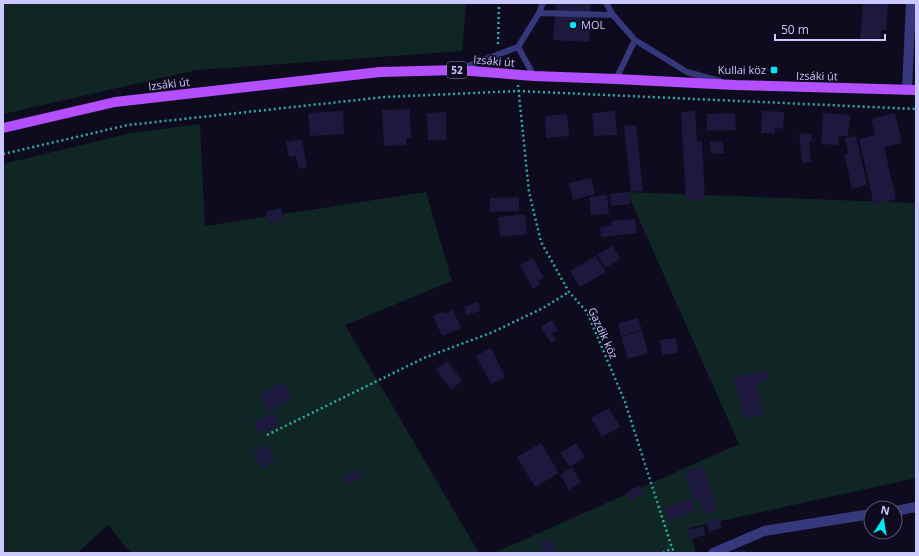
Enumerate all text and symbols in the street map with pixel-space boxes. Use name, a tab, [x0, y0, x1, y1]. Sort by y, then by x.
scale bar	[775, 16, 885, 42]
place label: MOL	[581, 17, 605, 32]
marker: MOL	[568, 20, 578, 30]
text: 50 m	[781, 21, 809, 38]
street label: Izsáki út	[473, 51, 516, 70]
road number: 52	[447, 62, 467, 78]
place label: Kullai köz	[718, 62, 766, 77]
marker: Kullai köz	[769, 65, 779, 75]
street label: Izsáki út	[796, 68, 838, 83]
street label: Izsáki út	[147, 74, 191, 93]
street label: Gazdik köz	[585, 305, 622, 361]
north arrow	[863, 500, 903, 540]
text: N	[879, 501, 891, 518]

